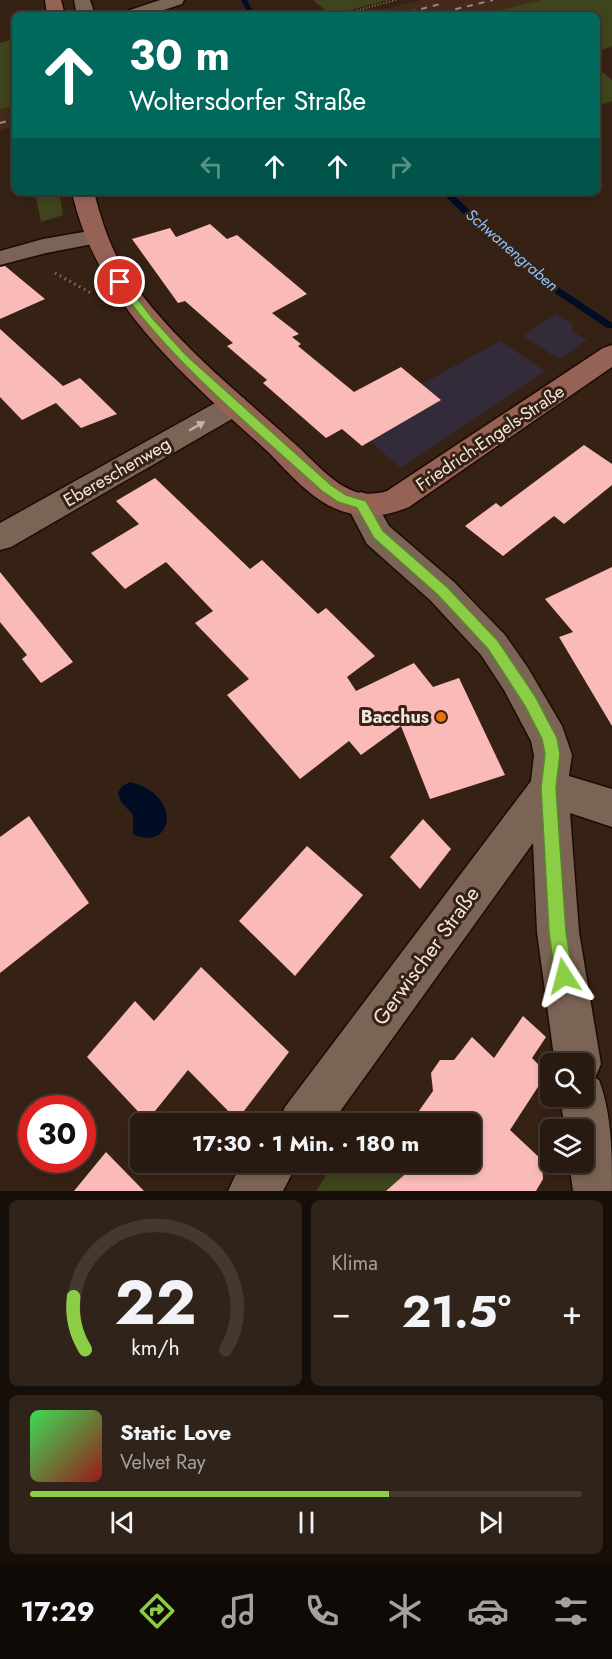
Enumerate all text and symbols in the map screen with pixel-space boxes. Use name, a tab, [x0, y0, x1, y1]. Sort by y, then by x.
text: 30 m	[129, 25, 230, 86]
icon: ahead	[30, 36, 108, 114]
text: Woltersdorfer Straße	[129, 81, 366, 120]
icon: left	[195, 150, 228, 183]
icon: ahead	[258, 150, 291, 183]
icon: ahead	[321, 150, 354, 183]
icon: right	[384, 150, 417, 183]
water label: Schwanengraben	[461, 203, 563, 297]
pin	[94, 256, 145, 307]
icon: arrive	[103, 265, 136, 298]
street label: Friedrich-Engels-Straße	[411, 379, 569, 497]
one-way arrow	[189, 421, 206, 431]
street label: Ebereschenweg	[59, 431, 175, 513]
place label: Bacchus	[361, 704, 429, 730]
marker: Bacchus	[434, 710, 448, 724]
street label: Gerwischer Straße	[365, 880, 487, 1032]
position arrow	[532, 944, 596, 1008]
map controls	[540, 1053, 594, 1173]
button: search	[540, 1053, 594, 1107]
speed limit sign: 30	[18, 1095, 96, 1173]
button: layers	[540, 1119, 594, 1173]
text: 17:30 · 1 Min. · 180 m	[192, 1127, 419, 1159]
text: Klima	[332, 1249, 378, 1278]
text: 22	[114, 1257, 196, 1347]
text: 21.5°	[402, 1279, 511, 1344]
text: −	[332, 1289, 351, 1336]
text: +	[562, 1289, 582, 1336]
text: km/h	[131, 1332, 179, 1363]
text: Static Love	[120, 1416, 231, 1448]
text: Velvet Ray	[120, 1448, 206, 1477]
icon: previous	[106, 1506, 139, 1539]
icon: pause	[290, 1506, 323, 1539]
icon: next	[474, 1506, 507, 1539]
icon: directions	[136, 1590, 178, 1632]
icon: music	[218, 1590, 260, 1632]
icon: phone	[301, 1590, 343, 1632]
icon: climate	[384, 1590, 426, 1632]
icon: car	[467, 1590, 509, 1632]
icon: filters	[550, 1590, 592, 1632]
text: 17:29	[20, 1592, 95, 1631]

